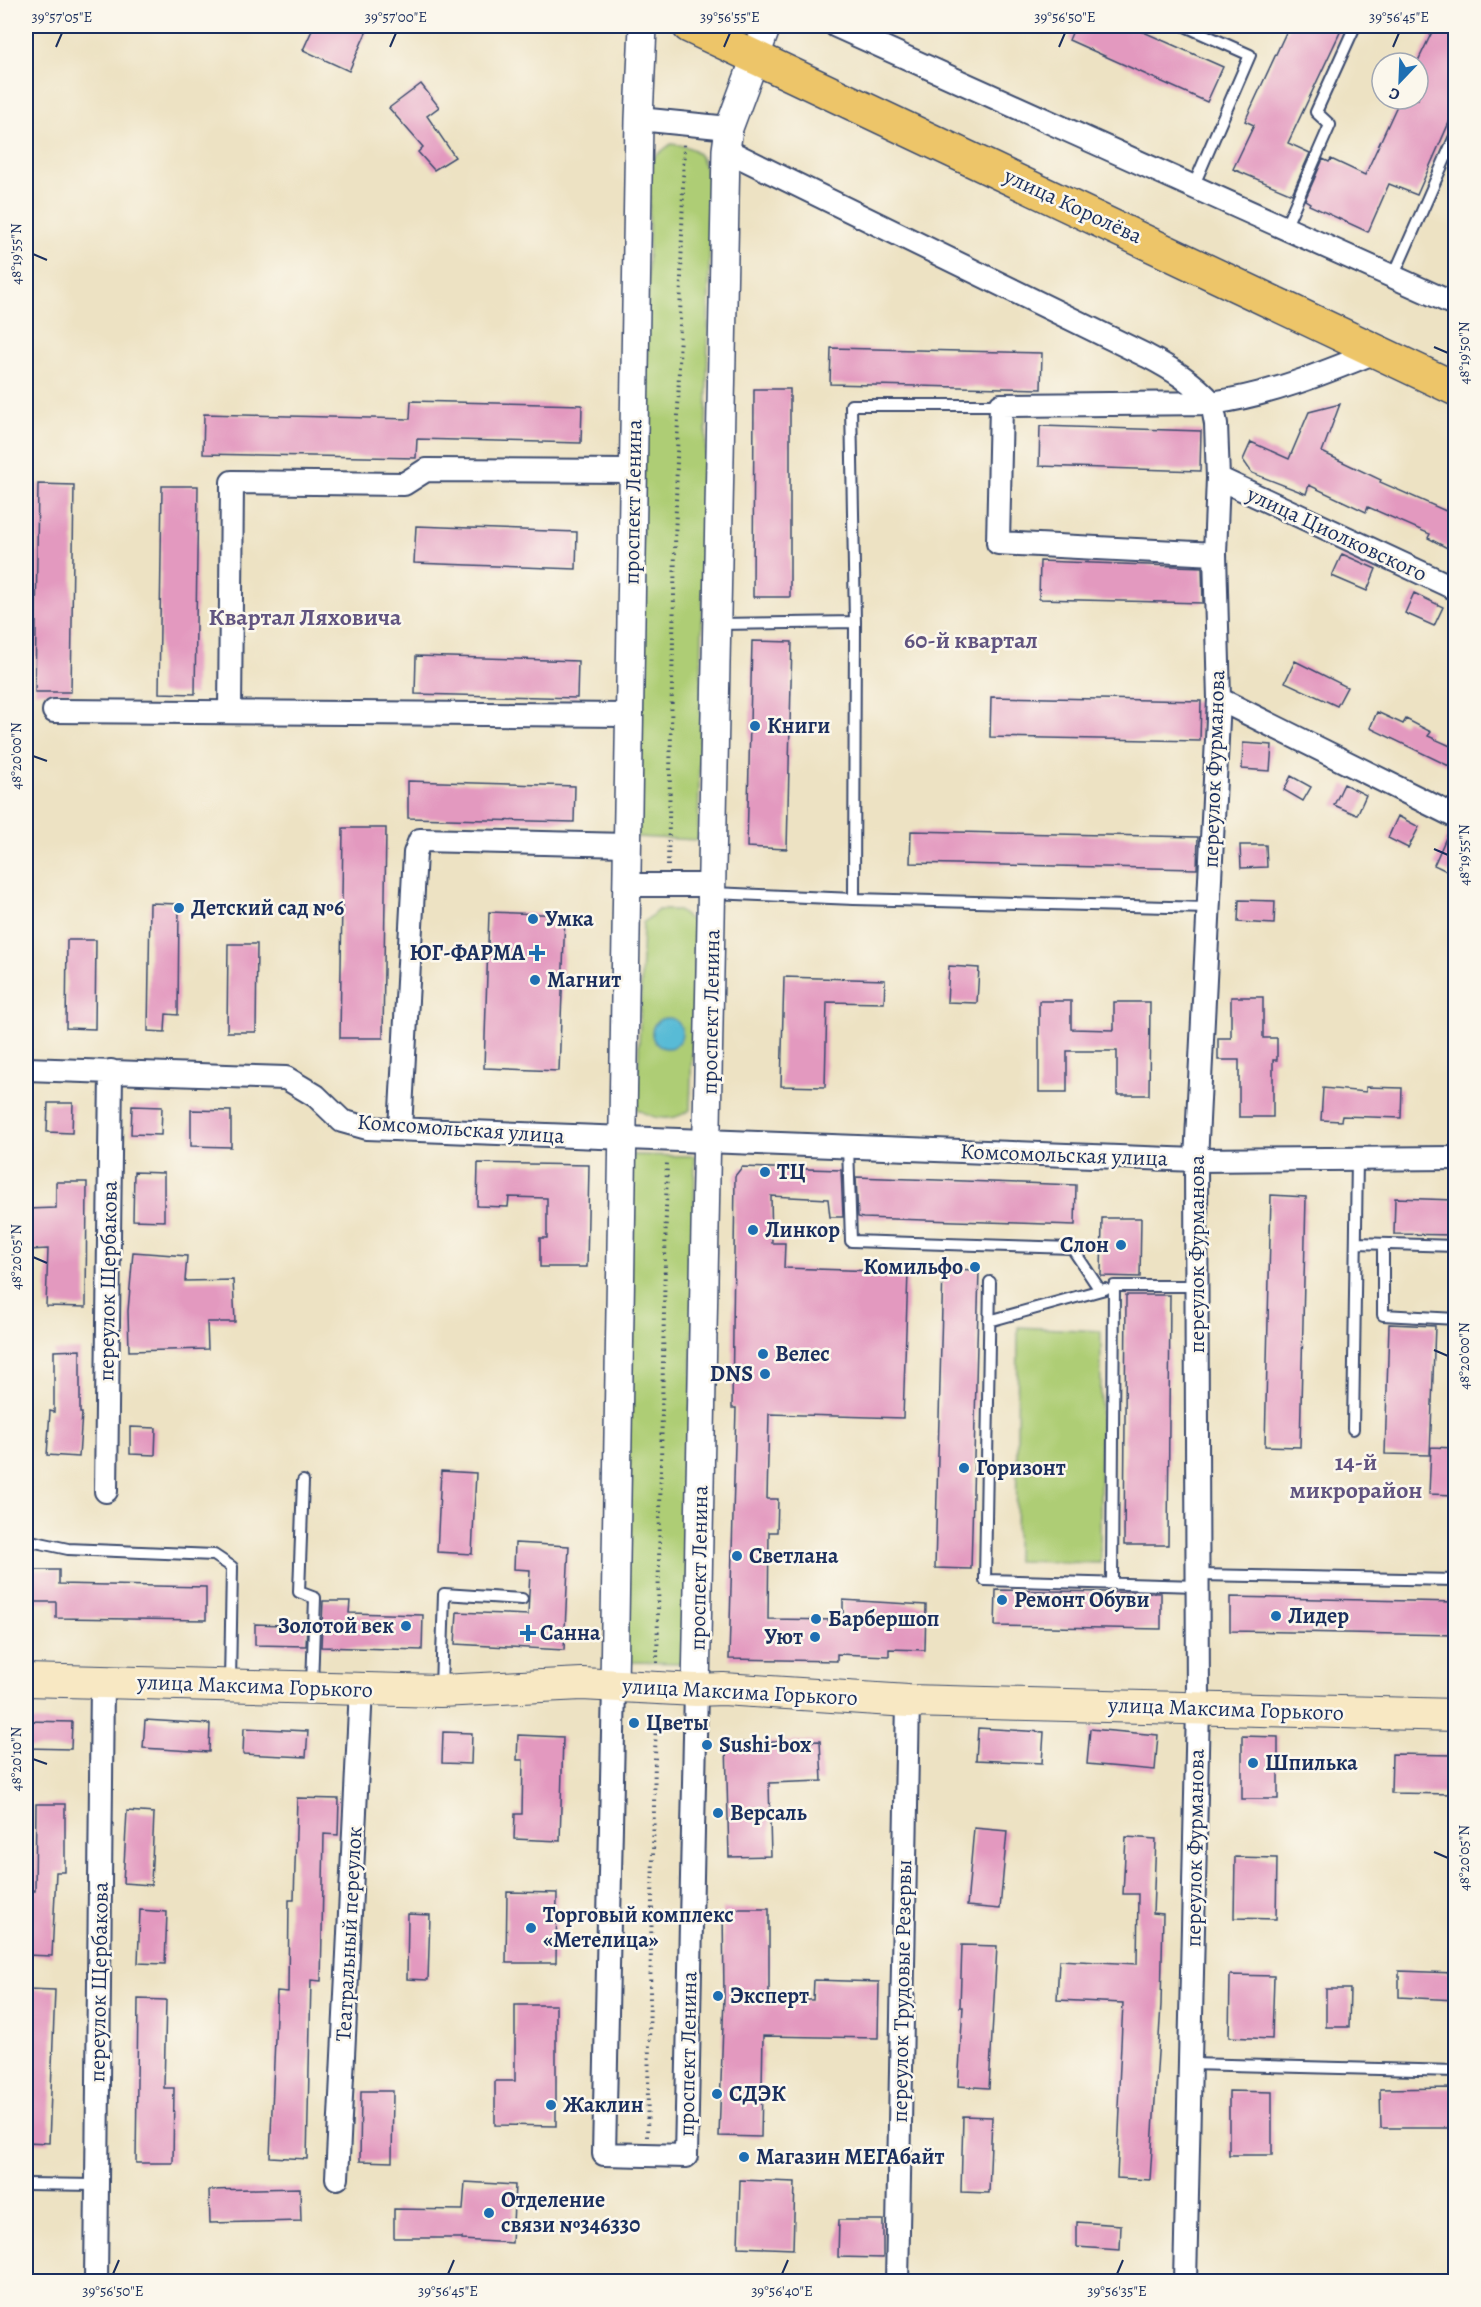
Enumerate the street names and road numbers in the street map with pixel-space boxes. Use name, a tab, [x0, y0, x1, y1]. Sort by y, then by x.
street label: улица Королёва	[998, 160, 1148, 252]
street label: проспект Ленина	[617, 418, 649, 585]
street label: улица Циолковского	[1241, 479, 1432, 589]
street label: переулок Фурманова	[1196, 668, 1232, 869]
street label: проспект Ленина	[695, 928, 727, 1095]
street label: Комсомольская улица	[356, 1107, 567, 1151]
street label: Комсомольская улица	[960, 1136, 1169, 1174]
street label: переулок Фурманова	[1182, 1154, 1212, 1353]
street label: переулок Щербакова	[91, 1180, 125, 1382]
street label: проспект Ленина	[683, 1484, 715, 1651]
street label: улица Максима Горького	[136, 1667, 373, 1705]
street label: улица Максима Горького	[620, 1671, 859, 1713]
street label: улица Максима Горького	[1107, 1690, 1344, 1728]
street label: переулок Фурманова	[1178, 1748, 1212, 1947]
street label: Театральный переулок	[328, 1826, 370, 2042]
street label: переулок Трудовые Резервы	[885, 1859, 919, 2123]
street label: переулок Щербакова	[82, 1881, 116, 2083]
street label: проспект Ленина	[672, 1970, 704, 2137]

